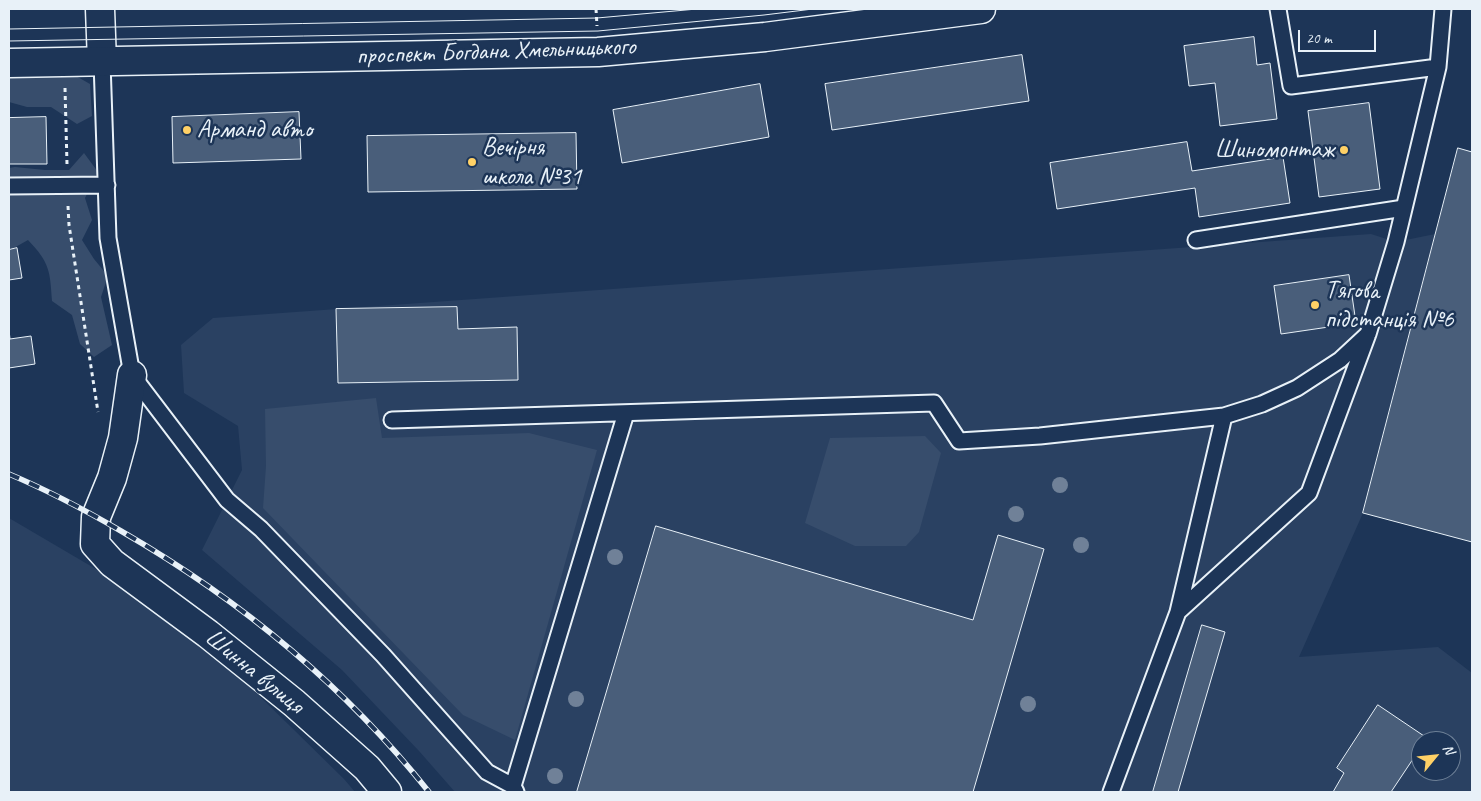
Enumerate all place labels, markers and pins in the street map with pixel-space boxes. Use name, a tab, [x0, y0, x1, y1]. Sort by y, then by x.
place label: Арманд авто	[197, 115, 312, 145]
marker: Арманд авто	[181, 124, 193, 136]
place label: Вечірня школа №31	[482, 133, 581, 192]
place label: Шиномонтаж	[1215, 135, 1334, 165]
marker: Шиномонтаж	[1338, 144, 1350, 156]
marker: Вечірня школа №31	[466, 156, 478, 168]
place label: Тягова пiдстанцiя №6	[1325, 276, 1453, 335]
marker: Тягова пiдстанцiя №6	[1309, 299, 1321, 311]

